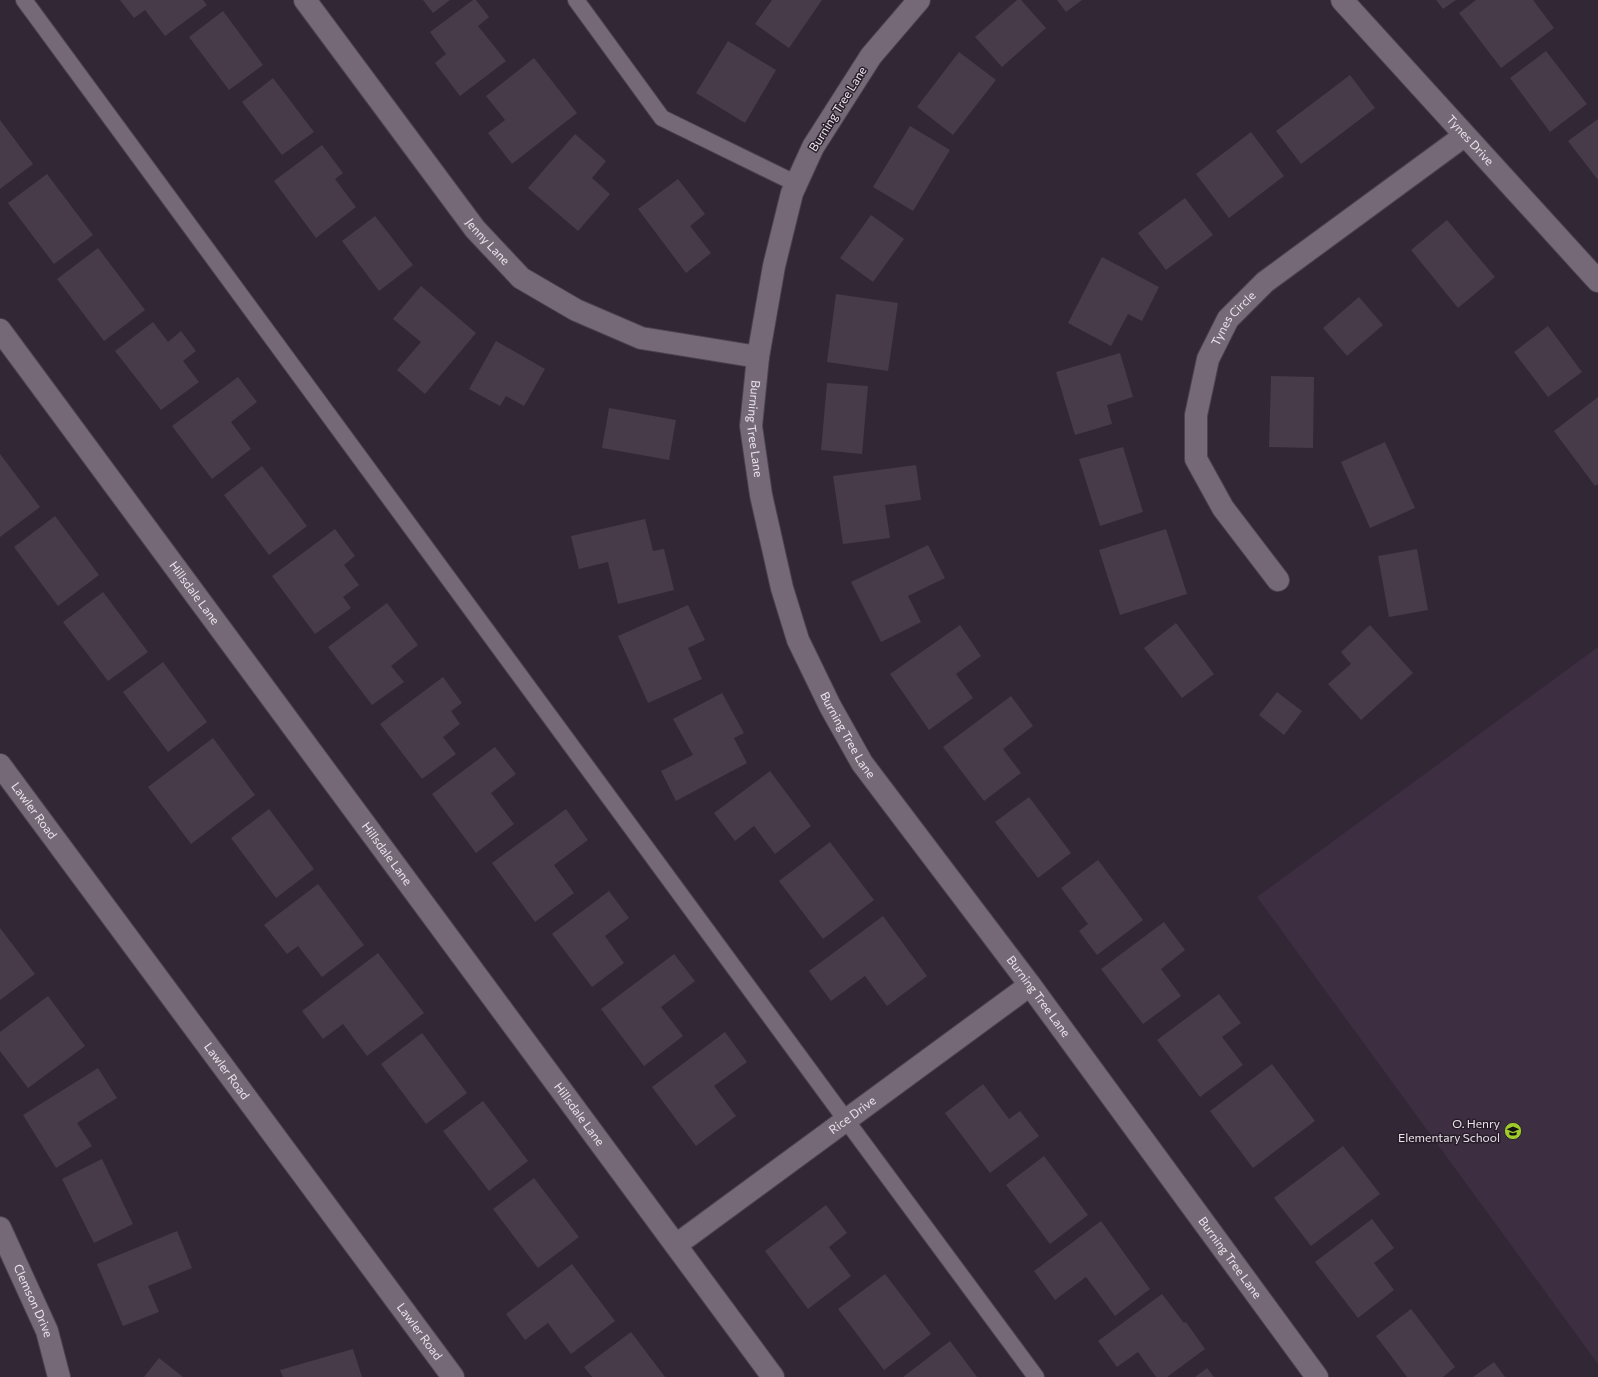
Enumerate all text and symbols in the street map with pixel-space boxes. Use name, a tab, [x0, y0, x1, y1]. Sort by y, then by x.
street label: Burning Tree Lane	[805, 63, 869, 154]
street label: Tynes Drive	[1444, 112, 1497, 168]
street label: Jenny Lane	[463, 215, 513, 267]
street label: Tynes Circle	[1208, 288, 1258, 348]
street label: Burning Tree Lane	[745, 380, 766, 478]
street label: Hillsdale Lane	[167, 558, 223, 627]
street label: Burning Tree Lane	[818, 689, 879, 781]
street label: Lawler Road	[9, 779, 60, 841]
street label: Hillsdale Lane	[360, 819, 415, 887]
street label: Burning Tree Lane	[1004, 953, 1074, 1039]
street label: Lawler Road	[202, 1039, 253, 1102]
street label: Hillsdale Lane	[552, 1079, 608, 1148]
street label: Rice Drive	[826, 1093, 878, 1136]
place label: O. Henry Elementary School	[1398, 1116, 1500, 1144]
school or university icon: O. Henry Elementary School	[1503, 1121, 1523, 1141]
street label: Burning Tree Lane	[1196, 1214, 1265, 1301]
street label: Clemson Drive	[11, 1262, 56, 1339]
street label: Lawler Road	[395, 1300, 446, 1362]

